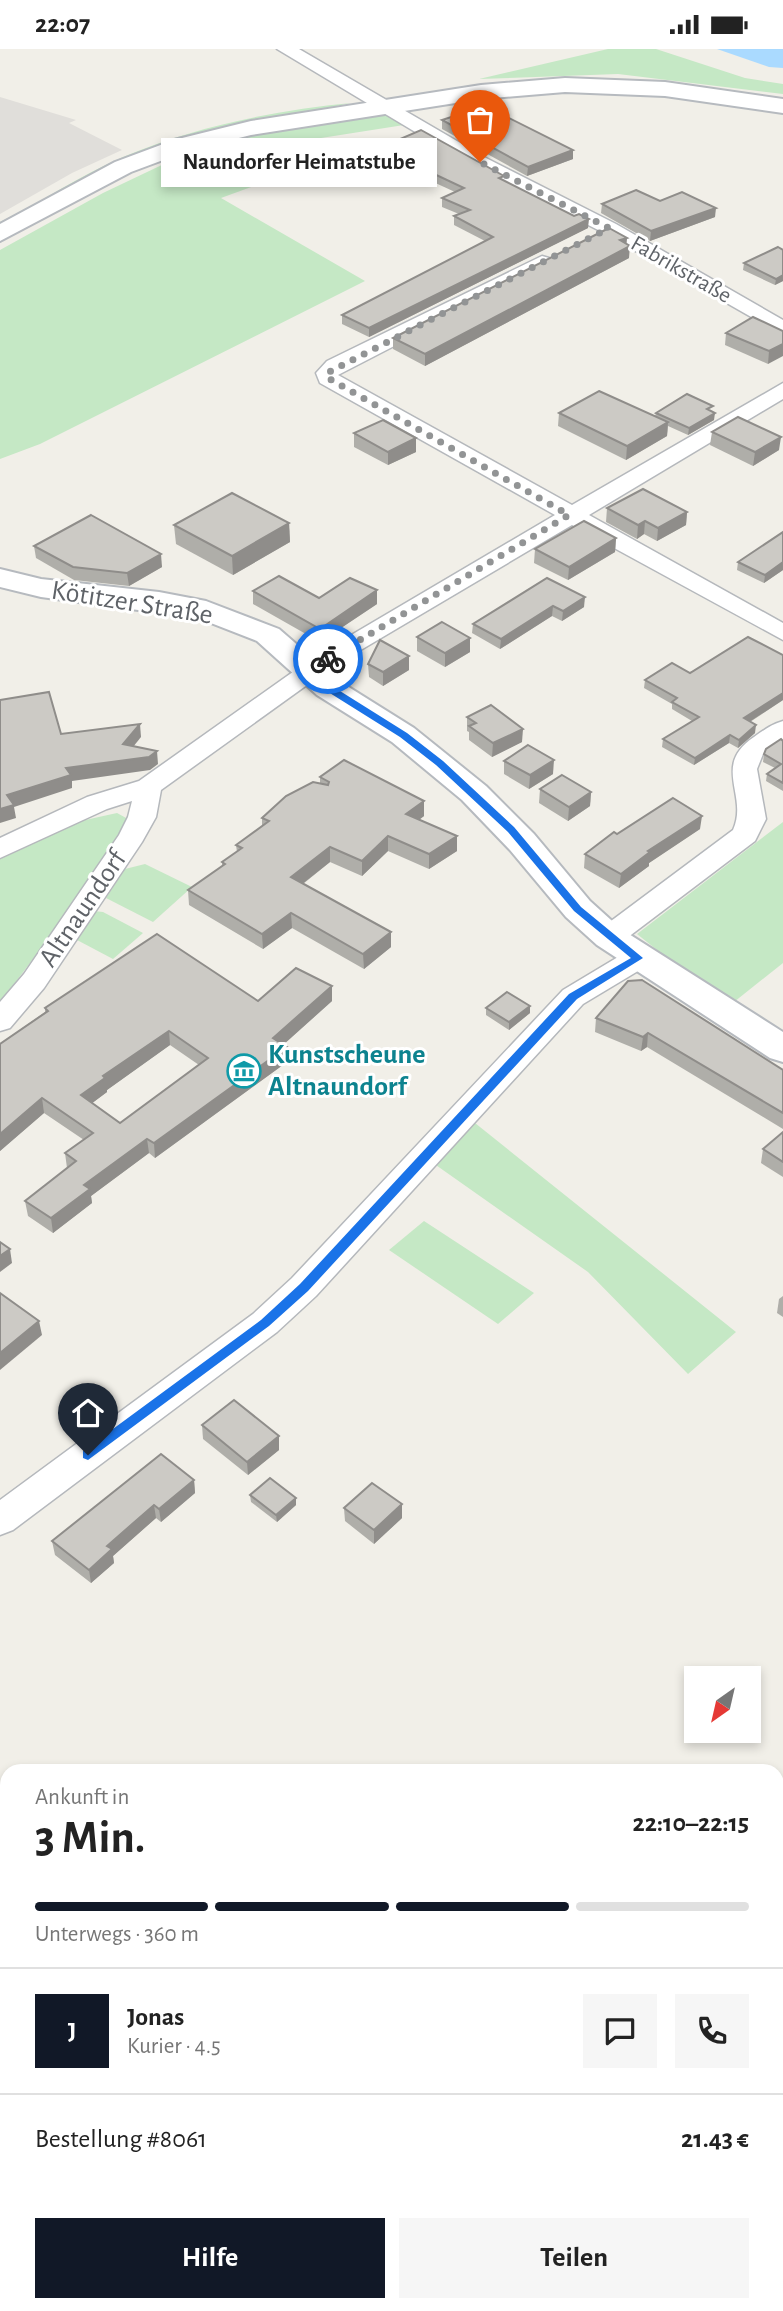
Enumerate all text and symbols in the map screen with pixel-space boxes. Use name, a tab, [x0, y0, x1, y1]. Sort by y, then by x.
text: 22:07	[35, 11, 90, 37]
pin	[450, 90, 510, 162]
icon: bag	[461, 101, 499, 139]
callout: Naundorfer Heimatstube	[162, 137, 438, 187]
text: Naundorfer Heimatstube	[182, 151, 416, 174]
street label: Fabrikstraße	[627, 232, 735, 308]
street label: Kötitzer Straße	[49, 576, 215, 630]
courier	[293, 624, 363, 694]
icon: bike	[309, 640, 347, 678]
street label: Altnaundorf	[34, 845, 133, 972]
place label: Kunstscheune Altnaundorf	[268, 1041, 425, 1101]
museum icon: Kunstscheune Altnaundorf	[225, 1052, 263, 1090]
pin	[58, 1383, 118, 1455]
icon: home	[69, 1394, 107, 1432]
north arrow	[684, 1666, 761, 1743]
map controls	[684, 1666, 761, 1743]
text: Ankunft in	[35, 1786, 129, 1809]
text: 22:10–22:15	[633, 1810, 749, 1836]
text: 3 Min.	[35, 1815, 145, 1861]
text: Unterwegs · 360 m	[35, 1923, 199, 1946]
button: chat	[583, 1994, 657, 2068]
button: phone	[675, 1994, 749, 2068]
text: Jonas	[127, 2004, 184, 2030]
text: J	[68, 2018, 76, 2044]
text: Kurier · 4.5	[127, 2035, 221, 2058]
text: Bestellung #8061	[35, 2126, 207, 2152]
text: 21.43 €	[681, 2126, 749, 2152]
button: Hilfe	[35, 2218, 385, 2298]
button: Teilen	[399, 2218, 749, 2298]

